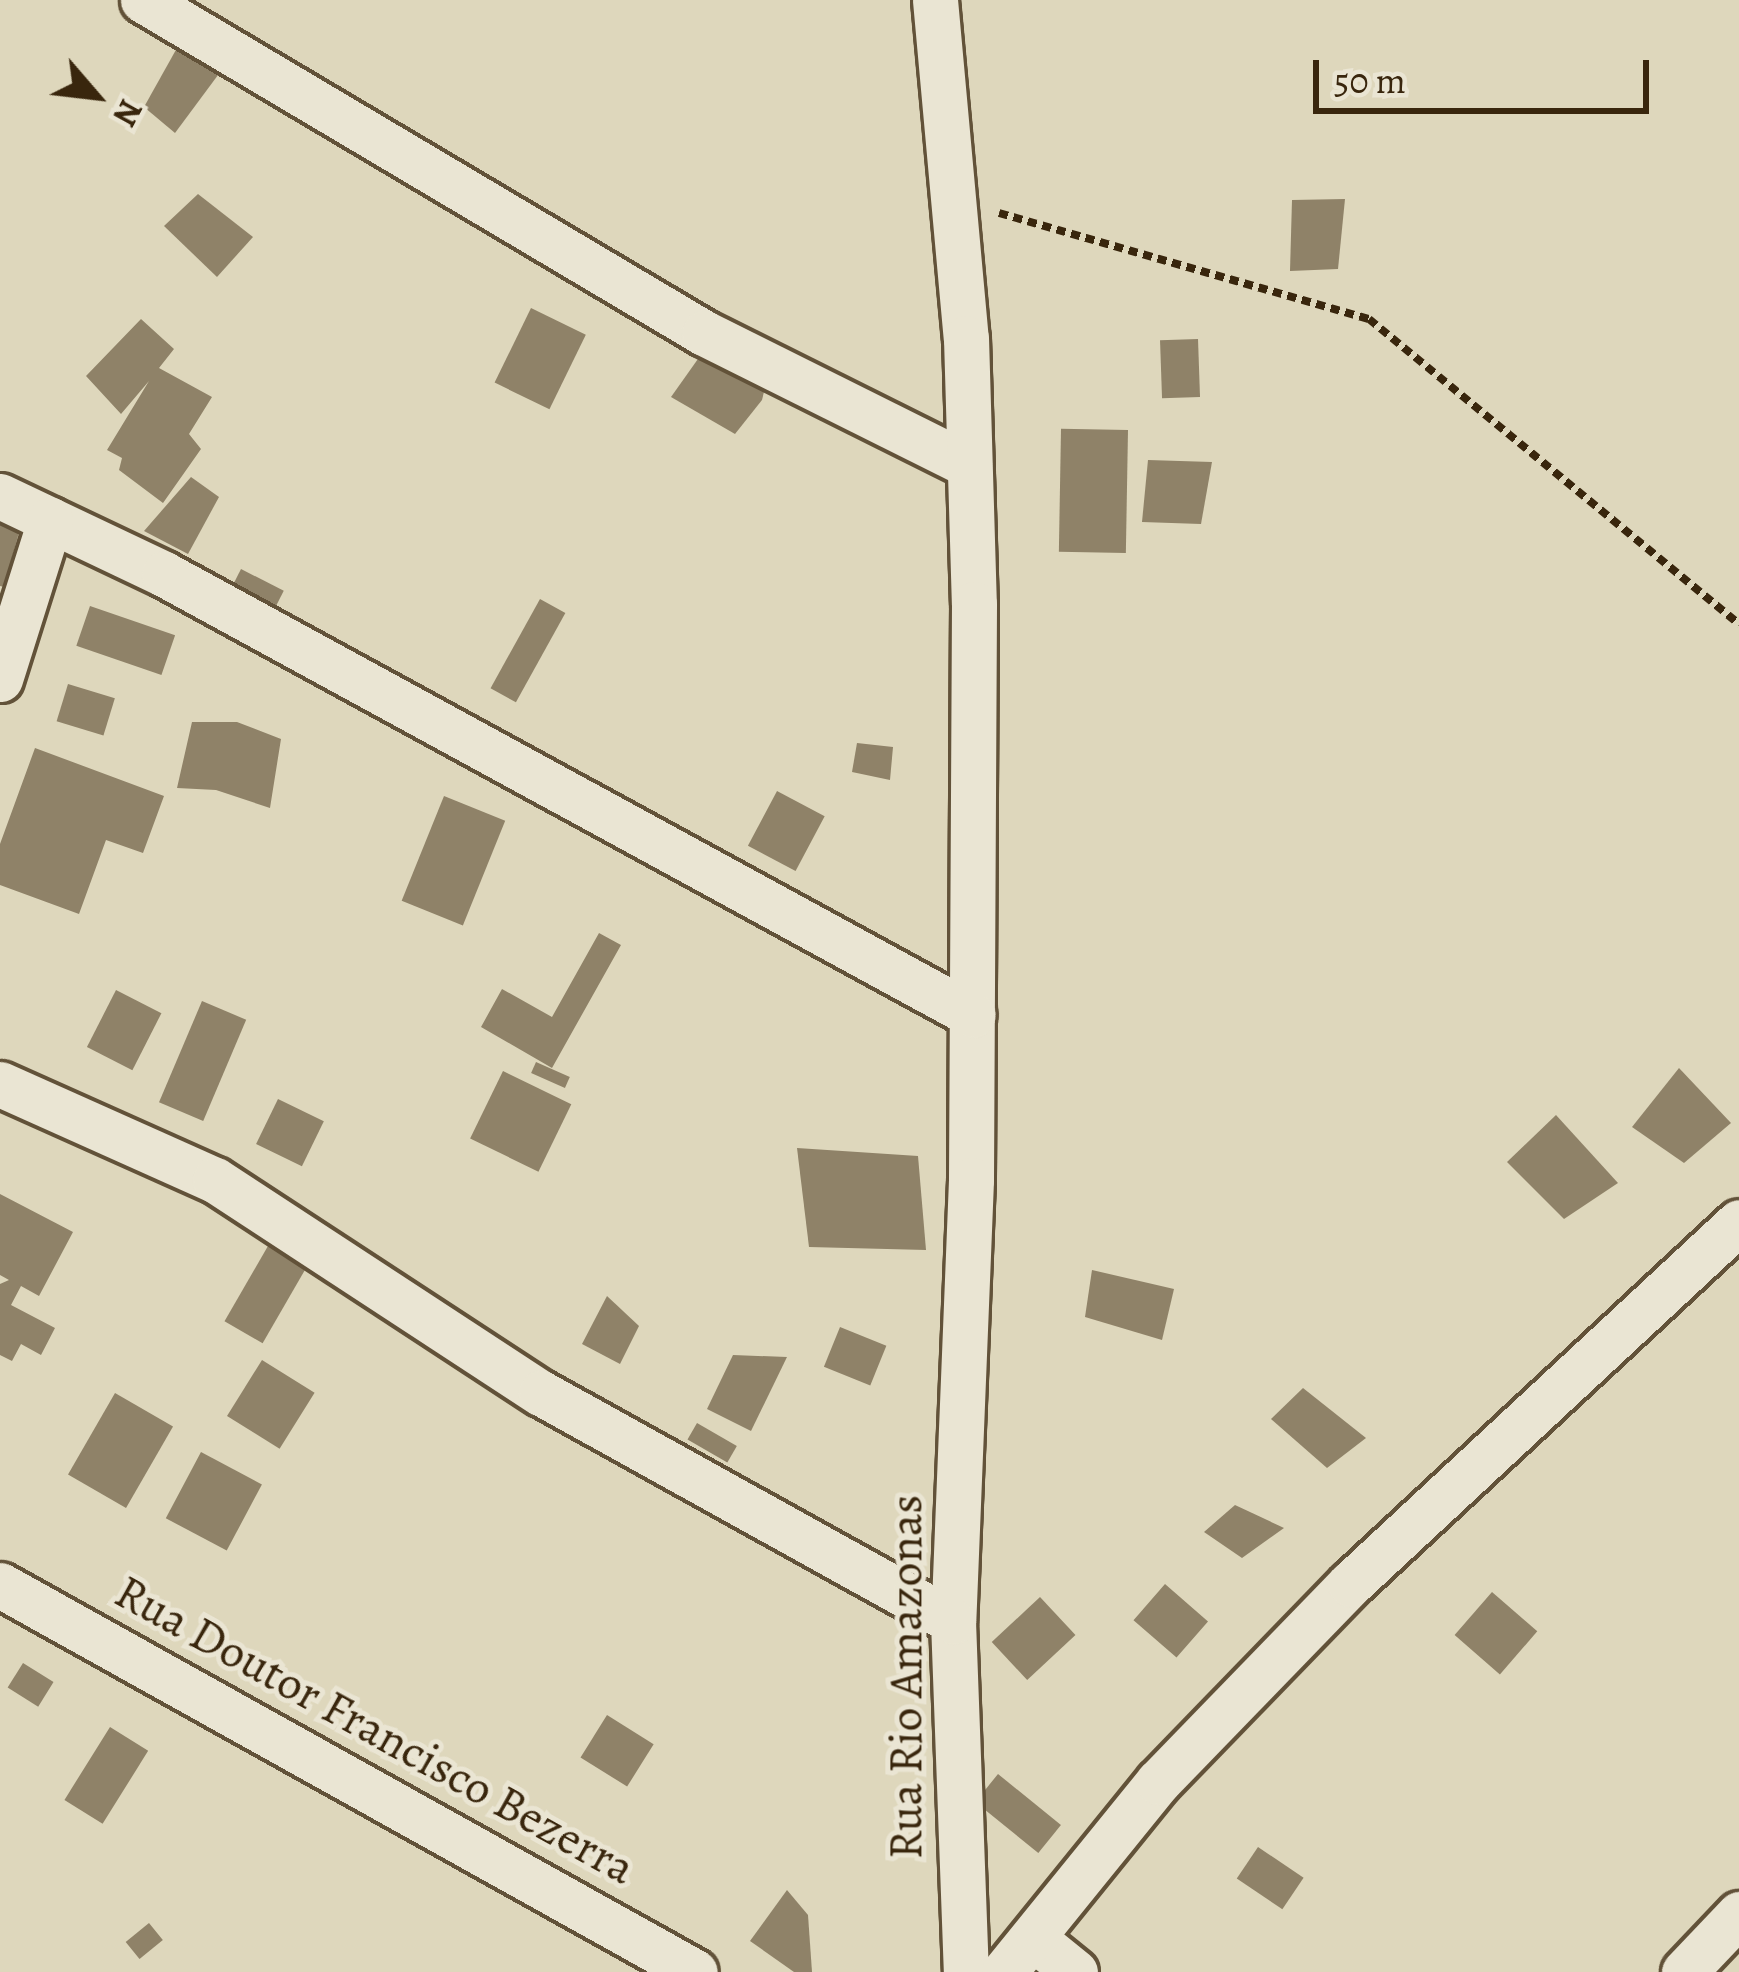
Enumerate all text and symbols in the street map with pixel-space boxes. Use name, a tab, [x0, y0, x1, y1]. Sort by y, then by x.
north arrow	[36, 36, 156, 156]
scale bar	[1319, 36, 1655, 110]
text: 50 m	[1334, 56, 1406, 105]
text: N	[103, 92, 154, 134]
street label: Rua Rio Amazonas	[877, 1495, 935, 1859]
street label: Rua Doutor Francisco Bezerra	[105, 1563, 645, 1897]

